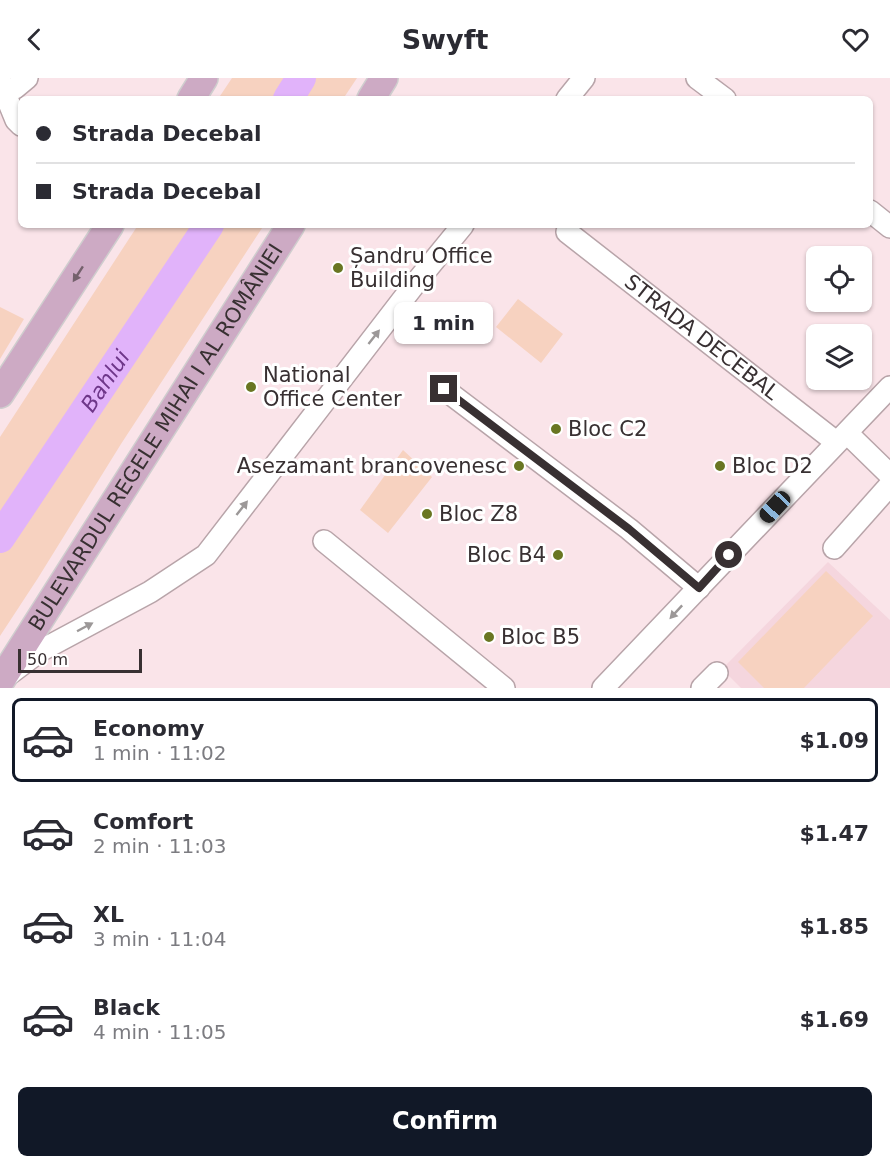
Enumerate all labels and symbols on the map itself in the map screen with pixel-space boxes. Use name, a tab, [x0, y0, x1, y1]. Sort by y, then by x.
street label: BULEVARDUL REGELE MIHAI I AL ROMÂNIEI	[24, 239, 288, 635]
place label: Șandru Office Building	[350, 244, 493, 292]
marker: Șandru Office Building	[331, 261, 345, 275]
one-way arrow	[73, 266, 84, 282]
street label: STRADA DECEBAL	[620, 270, 784, 405]
callout: 1 min	[394, 302, 494, 344]
one-way arrow	[367, 330, 379, 345]
water label: Bahlui	[76, 346, 135, 417]
place label: National Office Center	[263, 363, 402, 411]
route end	[430, 375, 457, 402]
marker: National Office Center	[244, 380, 258, 394]
place label: Bloc C2	[568, 417, 647, 441]
marker: Bloc C2	[549, 422, 563, 436]
place label: Asezamant brancovenesc	[237, 454, 507, 478]
place label: Bloc D2	[732, 454, 813, 478]
marker: Asezamant brancovenesc	[512, 459, 526, 473]
marker: Bloc D2	[713, 459, 727, 473]
car	[756, 488, 794, 526]
one-way arrow	[236, 501, 248, 517]
place label: Bloc Z8	[439, 502, 518, 526]
marker: Bloc Z8	[420, 507, 434, 521]
route start	[715, 541, 742, 568]
place label: Bloc B4	[467, 543, 546, 567]
marker: Bloc B4	[551, 548, 565, 562]
one-way arrow	[669, 604, 683, 619]
one-way arrow	[77, 622, 94, 632]
place label: Bloc B5	[501, 625, 580, 649]
marker: Bloc B5	[482, 630, 496, 644]
scale bar	[18, 646, 142, 674]

